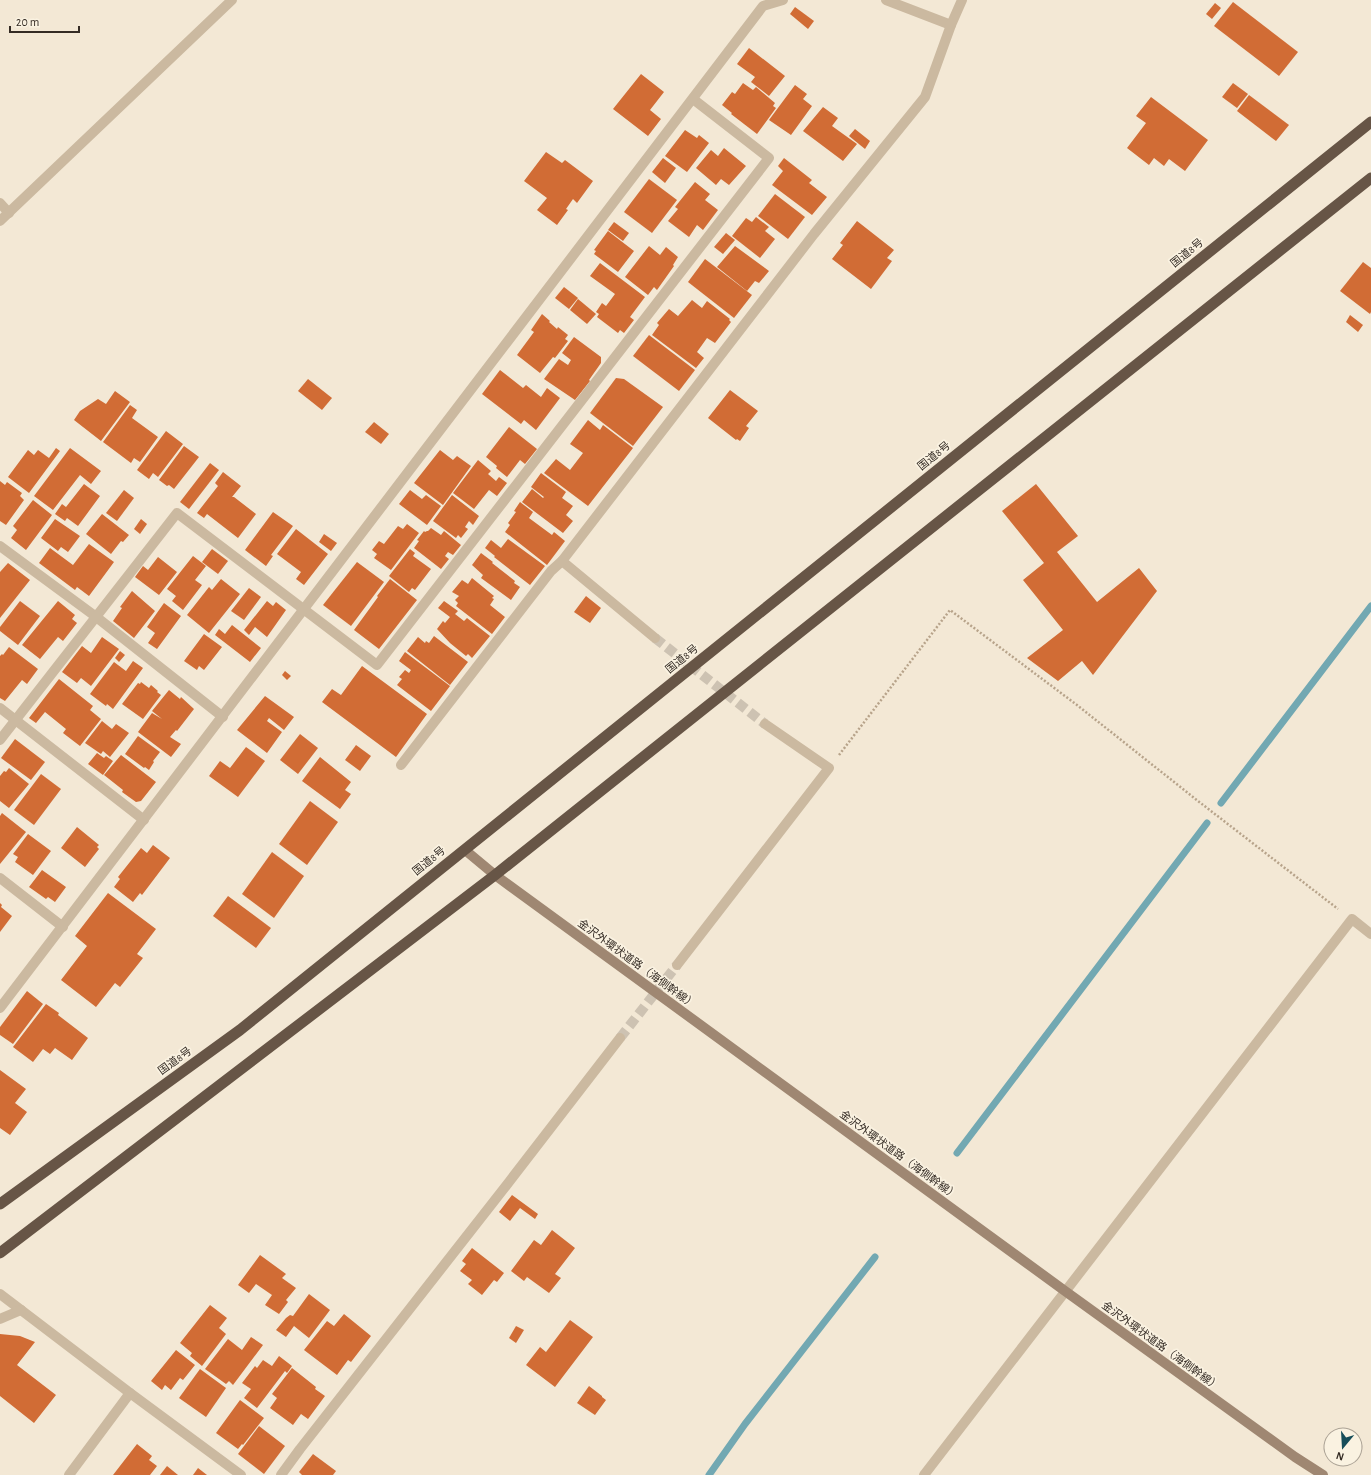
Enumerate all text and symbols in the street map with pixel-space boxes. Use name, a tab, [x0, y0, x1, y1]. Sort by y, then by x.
scale bar	[10, 8, 79, 34]
text: 20 m	[16, 16, 39, 28]
street label: 国道8号	[1168, 236, 1205, 269]
street label: 国道8号	[915, 439, 952, 472]
street label: 国道8号	[663, 642, 700, 675]
street label: 国道8号	[410, 844, 447, 877]
street label: 金沢外環状道路（海側幹線）	[576, 917, 699, 1010]
street label: 国道8号	[156, 1045, 194, 1077]
street label: 金沢外環状道路（海側幹線）	[838, 1108, 961, 1201]
street label: 金沢外環状道路（海側幹線）	[1100, 1299, 1223, 1392]
north arrow	[1323, 1427, 1363, 1467]
text: N	[1335, 1450, 1345, 1462]

